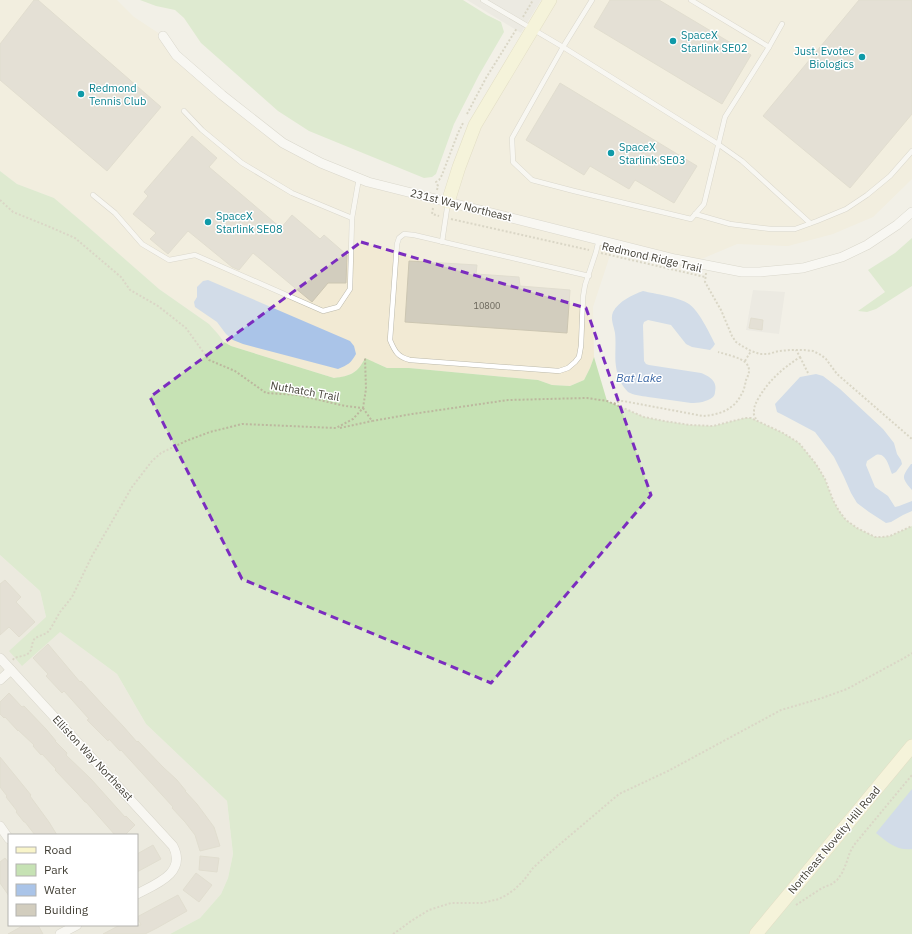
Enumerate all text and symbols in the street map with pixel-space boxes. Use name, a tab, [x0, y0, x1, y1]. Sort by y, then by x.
place label: SpaceX Starlink SE02	[681, 28, 748, 55]
marker: SpaceX Starlink SE02	[668, 36, 678, 46]
place label: Just. Evotec Biologics	[794, 44, 854, 71]
marker: Just. Evotec Biologics	[857, 52, 867, 62]
place label: Redmond Tennis Club	[89, 81, 146, 108]
marker: Redmond Tennis Club	[76, 89, 86, 99]
place label: SpaceX Starlink SE03	[619, 140, 686, 167]
marker: SpaceX Starlink SE03	[606, 148, 616, 158]
street label: 231st Way Northeast	[409, 186, 513, 224]
place label: SpaceX Starlink SE08	[216, 209, 283, 236]
marker: SpaceX Starlink SE08	[203, 217, 213, 227]
street label: Redmond Ridge Trail	[601, 239, 703, 275]
house number: 10800	[473, 300, 501, 311]
water label: Bat Lake	[616, 370, 662, 385]
street label: Nuthatch Trail	[270, 378, 340, 404]
street label: Elliston Way Northeast	[50, 712, 136, 804]
street label: Northeast Novelty Hill Road	[785, 783, 883, 897]
legend	[8, 834, 138, 926]
text: Road	[44, 842, 72, 857]
text: Park	[44, 862, 69, 877]
text: Water	[44, 882, 77, 897]
text: Building	[44, 902, 89, 917]

